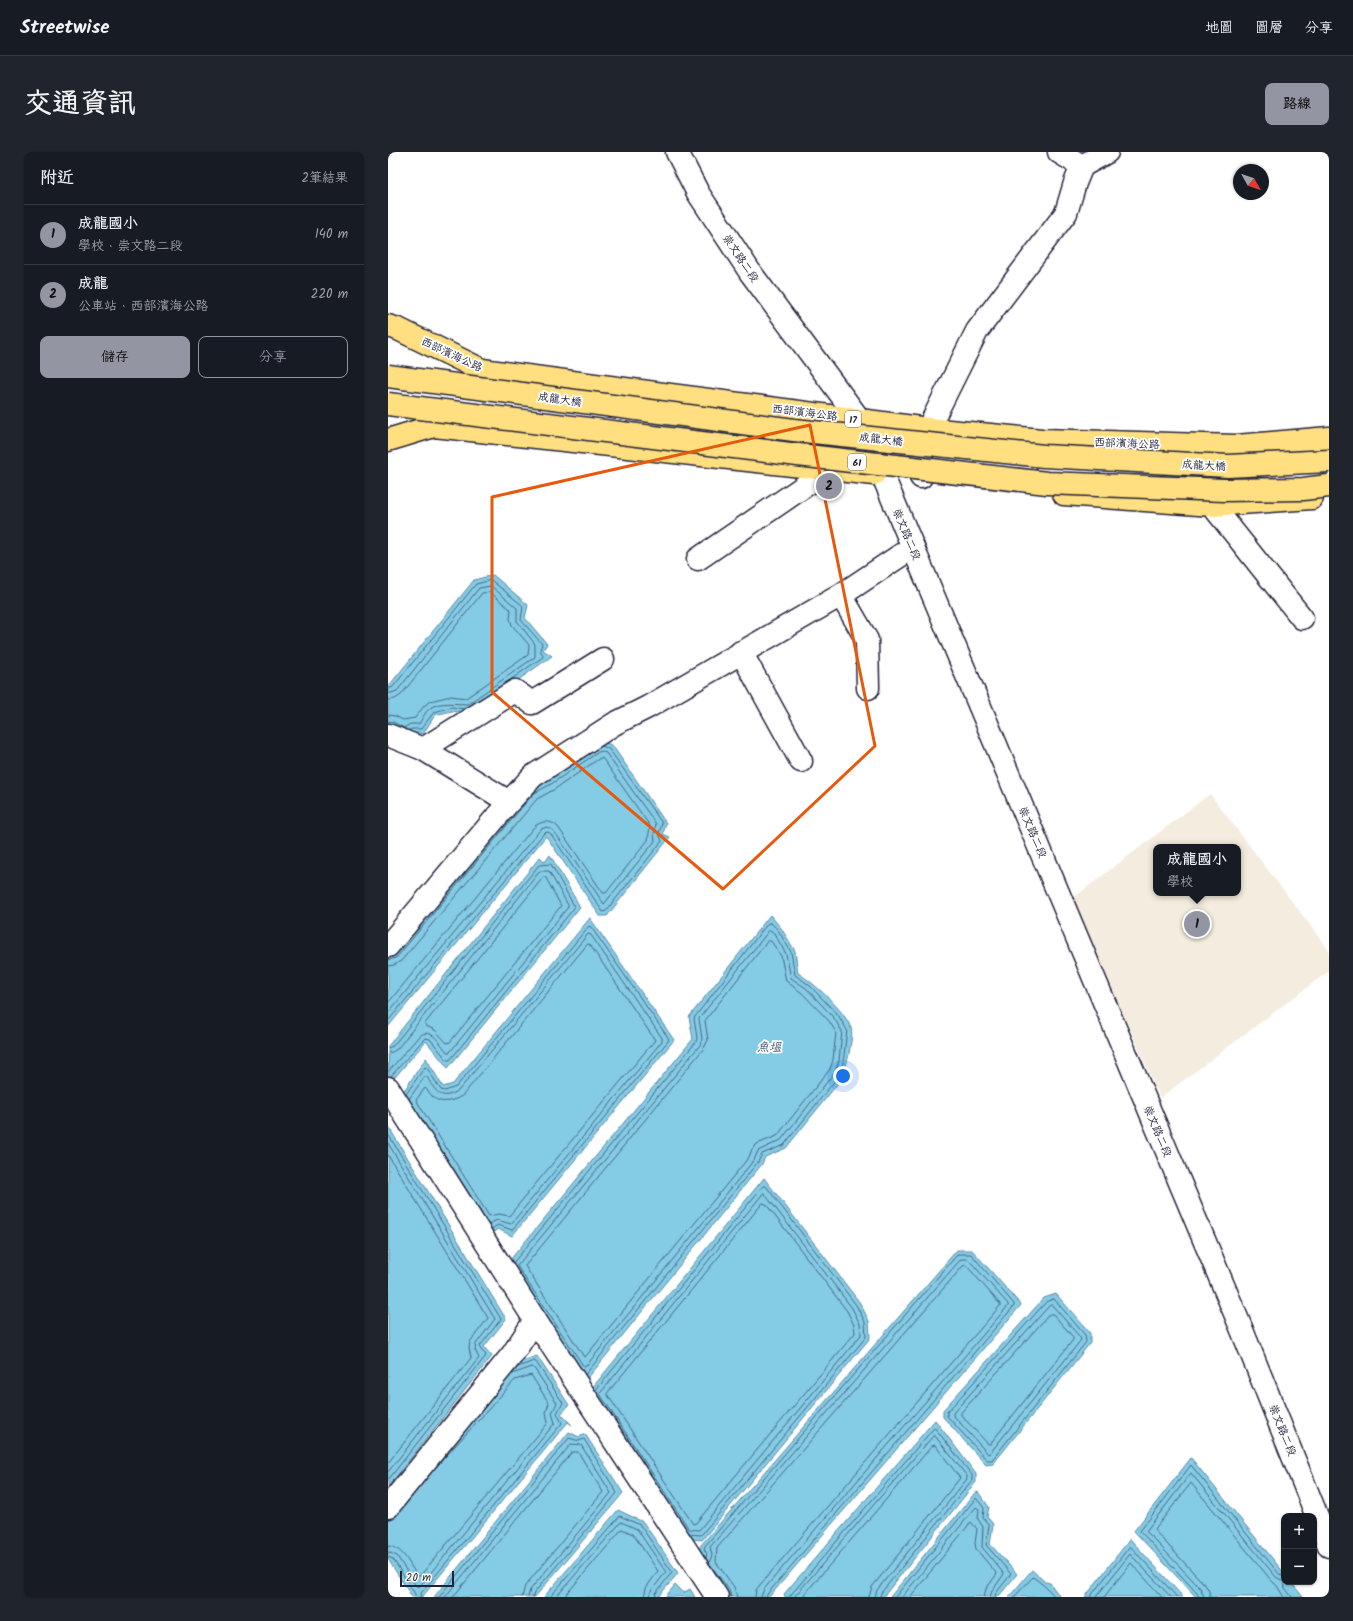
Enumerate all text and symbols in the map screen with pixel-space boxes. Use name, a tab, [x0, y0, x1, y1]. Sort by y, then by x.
text: Streetwise	[20, 13, 110, 43]
text: 地圖	[1205, 17, 1233, 39]
text: 圖層	[1255, 17, 1283, 39]
text: 分享	[1305, 17, 1333, 39]
text: 交通資訊	[24, 82, 136, 127]
button: 路線	[1265, 83, 1329, 125]
north arrow	[1233, 164, 1269, 200]
text: 附近	[40, 165, 74, 192]
text: 2筆結果	[301, 168, 348, 189]
text: 成龍國小	[78, 212, 138, 236]
text: 1	[51, 224, 55, 245]
text: 140 m	[315, 224, 348, 245]
street label: 崇文路二段	[717, 231, 763, 286]
text: 學校 · 崇文路二段	[78, 236, 183, 257]
text: 成龍	[78, 272, 108, 296]
text: 2	[49, 284, 57, 305]
text: 220 m	[311, 284, 348, 305]
text: 公車站 · 西部濱海公路	[78, 296, 209, 317]
street label: 西部濱海公路	[418, 333, 485, 377]
button: 儲存	[40, 336, 190, 378]
button: 分享	[198, 336, 348, 378]
street label: 成龍大橋	[537, 388, 583, 412]
street label: 西部濱海公路	[771, 400, 839, 426]
road number: 17	[845, 411, 861, 427]
street label: 成龍大橋	[858, 429, 904, 451]
street label: 西部濱海公路	[1094, 434, 1160, 454]
road number: 61	[848, 454, 866, 470]
street label: 成龍大橋	[1182, 456, 1226, 476]
pin: 2	[816, 471, 842, 501]
street label: 崇文路二段	[887, 506, 925, 563]
street label: 崇文路二段	[1013, 804, 1051, 861]
popup	[1153, 844, 1241, 896]
text: 成龍國小	[1167, 848, 1227, 872]
text: 學校	[1167, 872, 1193, 893]
pin: 1	[1184, 909, 1210, 939]
water label: 魚塭	[757, 1038, 782, 1057]
your location	[833, 1066, 853, 1086]
street label: 崇文路二段	[1138, 1103, 1176, 1160]
street label: 崇文路二段	[1263, 1402, 1301, 1459]
map controls	[1281, 1513, 1317, 1585]
button: +	[1281, 1513, 1317, 1549]
button: −	[1281, 1549, 1317, 1585]
scale bar	[400, 1569, 454, 1588]
text: 20 m	[406, 1569, 431, 1587]

